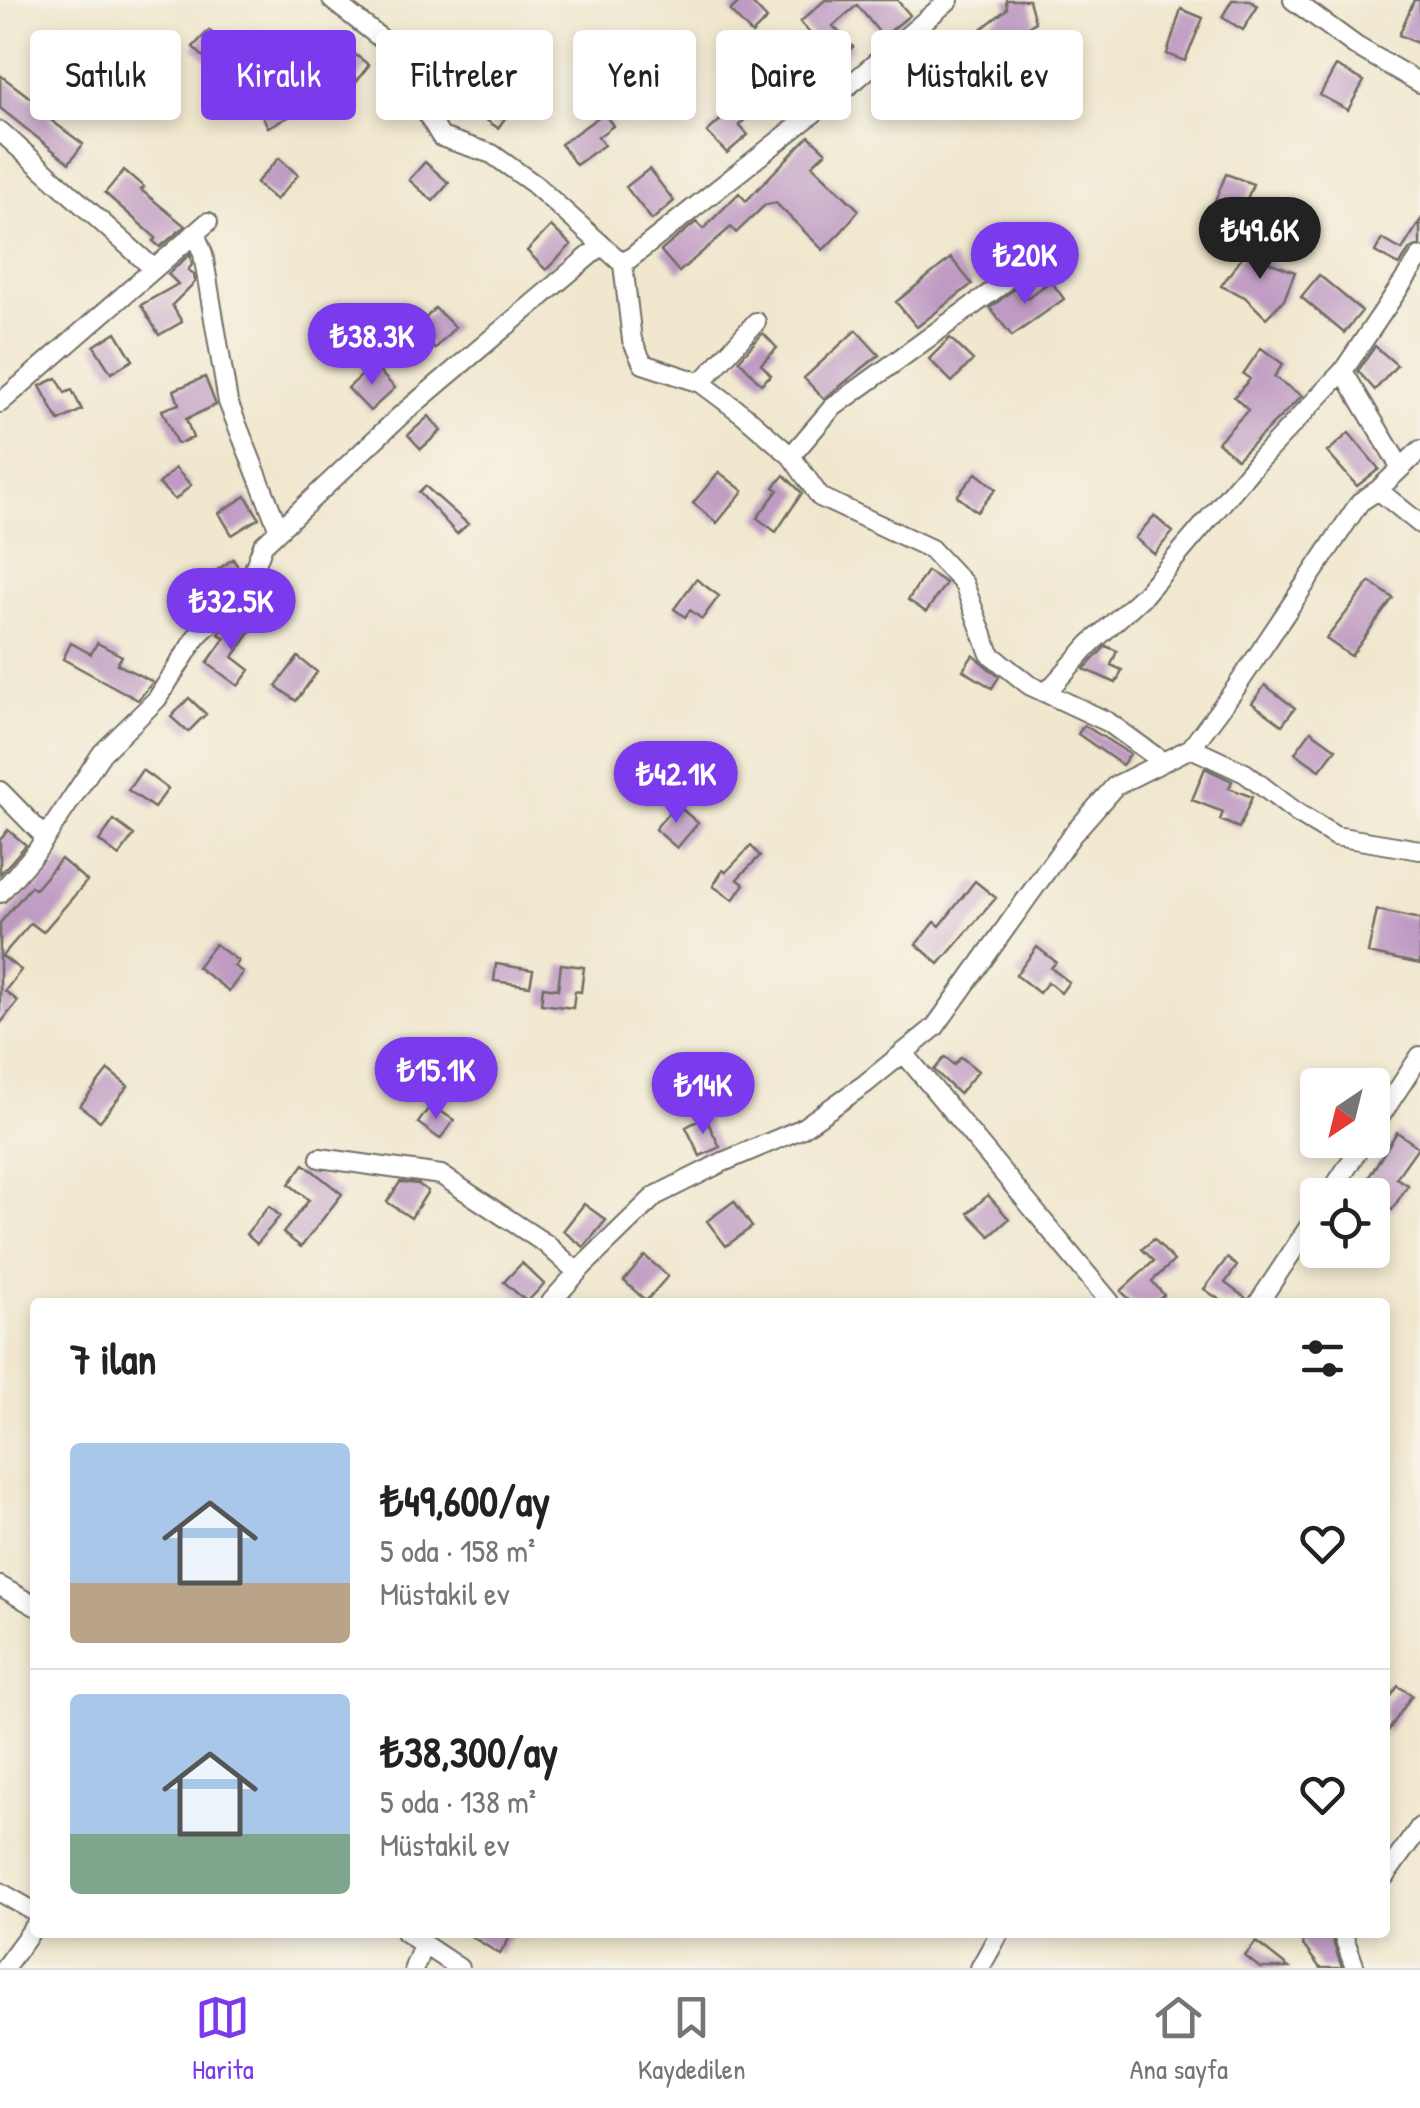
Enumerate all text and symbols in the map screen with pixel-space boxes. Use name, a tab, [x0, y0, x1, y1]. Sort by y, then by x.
chip: Satılık	[30, 30, 181, 120]
chip: Kiralık	[201, 30, 356, 120]
chip: Filtreler	[376, 30, 553, 120]
chip: Yeni	[573, 30, 696, 120]
chip: Daire	[716, 30, 851, 120]
chip: Müstakil ev	[871, 30, 1083, 120]
pin: ₺49.6K	[1179, 197, 1341, 282]
text: ₺49.6K	[1221, 208, 1299, 251]
pin: ₺20K	[966, 222, 1084, 307]
text: ₺20K	[993, 233, 1057, 276]
pin: ₺38.3K	[291, 303, 453, 388]
text: ₺38.3K	[330, 314, 414, 357]
pin: ₺32.5K	[150, 568, 312, 653]
text: ₺32.5K	[189, 579, 273, 622]
pin: ₺42.1K	[595, 741, 757, 826]
text: ₺42.1K	[636, 752, 716, 795]
pin: ₺15.1K	[355, 1037, 517, 1122]
text: ₺15.1K	[397, 1048, 475, 1091]
pin: ₺14K	[644, 1052, 762, 1137]
text: ₺14K	[674, 1063, 732, 1106]
north arrow	[1300, 1068, 1390, 1158]
map controls	[1300, 1068, 1390, 1268]
button: locate	[1300, 1178, 1390, 1268]
text: 7 ilan	[70, 1330, 156, 1387]
icon: filters	[1295, 1331, 1350, 1386]
text: ₺49,600/ay	[380, 1472, 550, 1529]
icon: home	[150, 1483, 270, 1603]
icon: heart	[1295, 1516, 1350, 1571]
text: 5 oda · 158 m²	[380, 1529, 535, 1572]
text: Müstakil ev	[380, 1572, 510, 1615]
text: ₺38,300/ay	[380, 1723, 558, 1780]
icon: home	[150, 1734, 270, 1854]
icon: heart	[1295, 1767, 1350, 1822]
text: 5 oda · 138 m²	[380, 1780, 536, 1823]
text: Müstakil ev	[380, 1823, 510, 1866]
tab: Harita	[192, 1990, 254, 2088]
tab: Kaydedilen	[638, 1990, 746, 2088]
tab: Ana sayfa	[1130, 1990, 1228, 2088]

